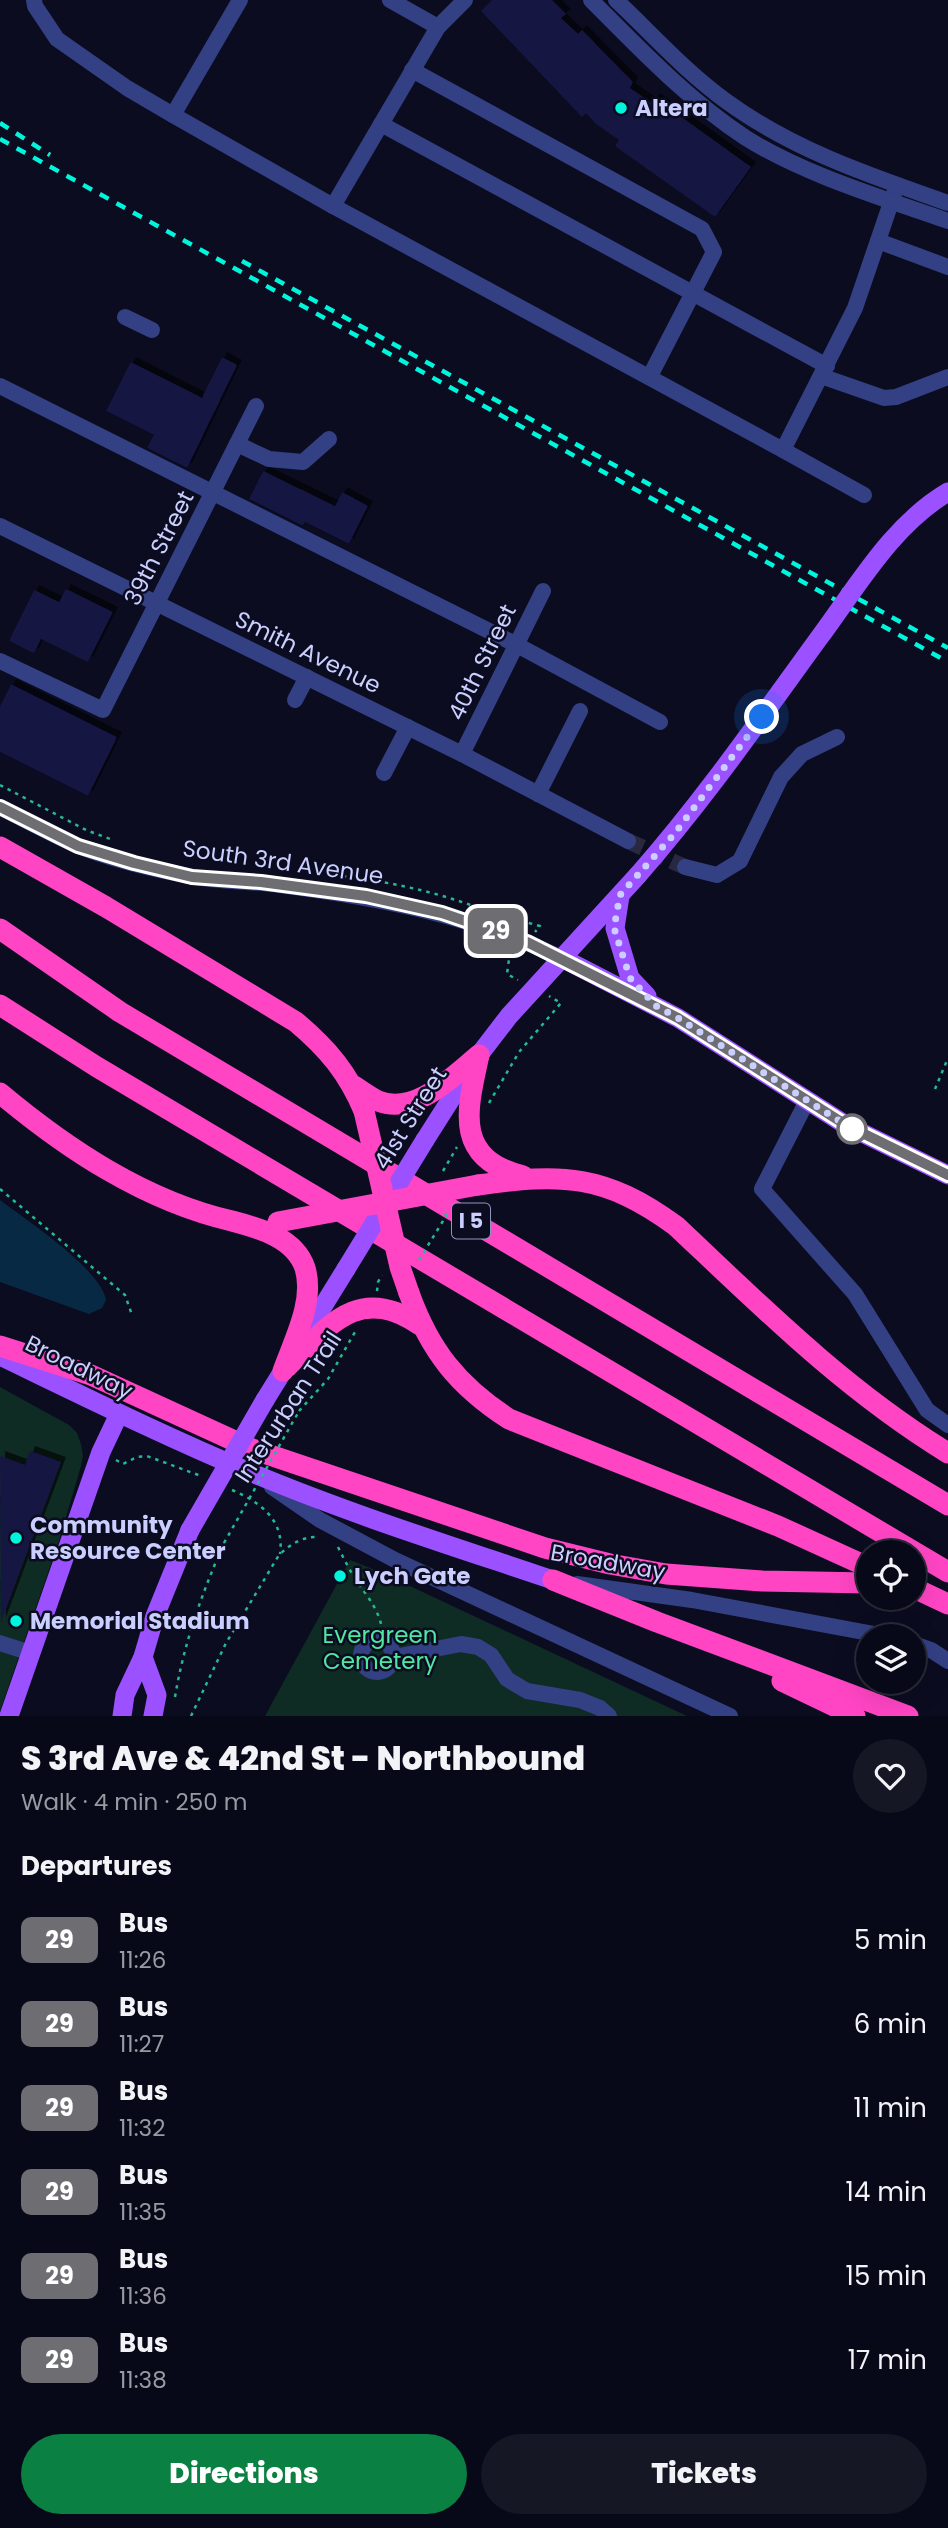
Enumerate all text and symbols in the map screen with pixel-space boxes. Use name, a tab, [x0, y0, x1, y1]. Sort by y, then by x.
place label: Altera	[635, 92, 708, 124]
marker: Altera	[613, 100, 629, 116]
street label: 39th Street	[116, 485, 202, 611]
street label: 40th Street	[440, 599, 524, 725]
street label: Smith Avenue	[230, 603, 386, 701]
your location	[744, 699, 779, 734]
street label: South 3rd Avenue	[181, 832, 385, 892]
line badge: 29	[464, 908, 528, 954]
text: 29	[482, 914, 510, 947]
street label: 41st Street	[366, 1060, 454, 1176]
unlabelled marker	[837, 1114, 867, 1144]
road number: I 5	[452, 1204, 490, 1238]
street label: Interurban Trail	[227, 1325, 349, 1489]
street label: Broadway	[20, 1327, 138, 1407]
place label: Community Resource Center	[30, 1509, 226, 1567]
marker: Community Resource Center	[8, 1530, 24, 1546]
street label: Broadway	[548, 1536, 668, 1588]
map controls	[856, 1540, 926, 1694]
button: locate	[856, 1540, 926, 1610]
place label: Lych Gate	[354, 1560, 470, 1592]
marker: Lych Gate	[332, 1568, 348, 1584]
place label: Memorial Stadium	[30, 1605, 250, 1637]
marker: Memorial Stadium	[8, 1613, 24, 1629]
park label: Evergreen Cemetery	[323, 1619, 437, 1677]
button: layers	[856, 1624, 926, 1694]
text: S 3rd Ave & 42nd St - Northbound	[21, 1735, 585, 1782]
button: heart	[853, 1739, 927, 1813]
text: Walk · 4 min · 250 m	[21, 1786, 247, 1818]
text: Departures	[21, 1848, 172, 1884]
text: Bus	[119, 1905, 168, 1941]
text: 5 min	[854, 1922, 927, 1958]
text: 29	[45, 1923, 74, 1956]
text: 11:26	[119, 1944, 166, 1976]
text: Bus	[119, 1989, 168, 2025]
text: 6 min	[854, 2006, 927, 2042]
text: 29	[45, 2007, 74, 2040]
text: 11:27	[119, 2028, 164, 2060]
text: Bus	[119, 2073, 168, 2109]
text: 11 min	[854, 2090, 927, 2126]
text: 29	[45, 2091, 74, 2124]
text: 11:32	[119, 2112, 165, 2144]
text: Bus	[119, 2157, 168, 2193]
text: 14 min	[846, 2174, 927, 2210]
text: 29	[45, 2175, 74, 2208]
text: 11:35	[119, 2196, 167, 2228]
text: Bus	[119, 2241, 168, 2277]
text: 15 min	[846, 2258, 927, 2294]
text: 29	[45, 2259, 74, 2292]
text: 11:36	[119, 2280, 167, 2312]
text: Bus	[119, 2325, 168, 2361]
text: 17 min	[848, 2342, 927, 2378]
text: 29	[45, 2343, 74, 2376]
text: 11:38	[119, 2364, 167, 2396]
button: Directions	[21, 2434, 467, 2514]
button: Tickets	[481, 2434, 927, 2514]

